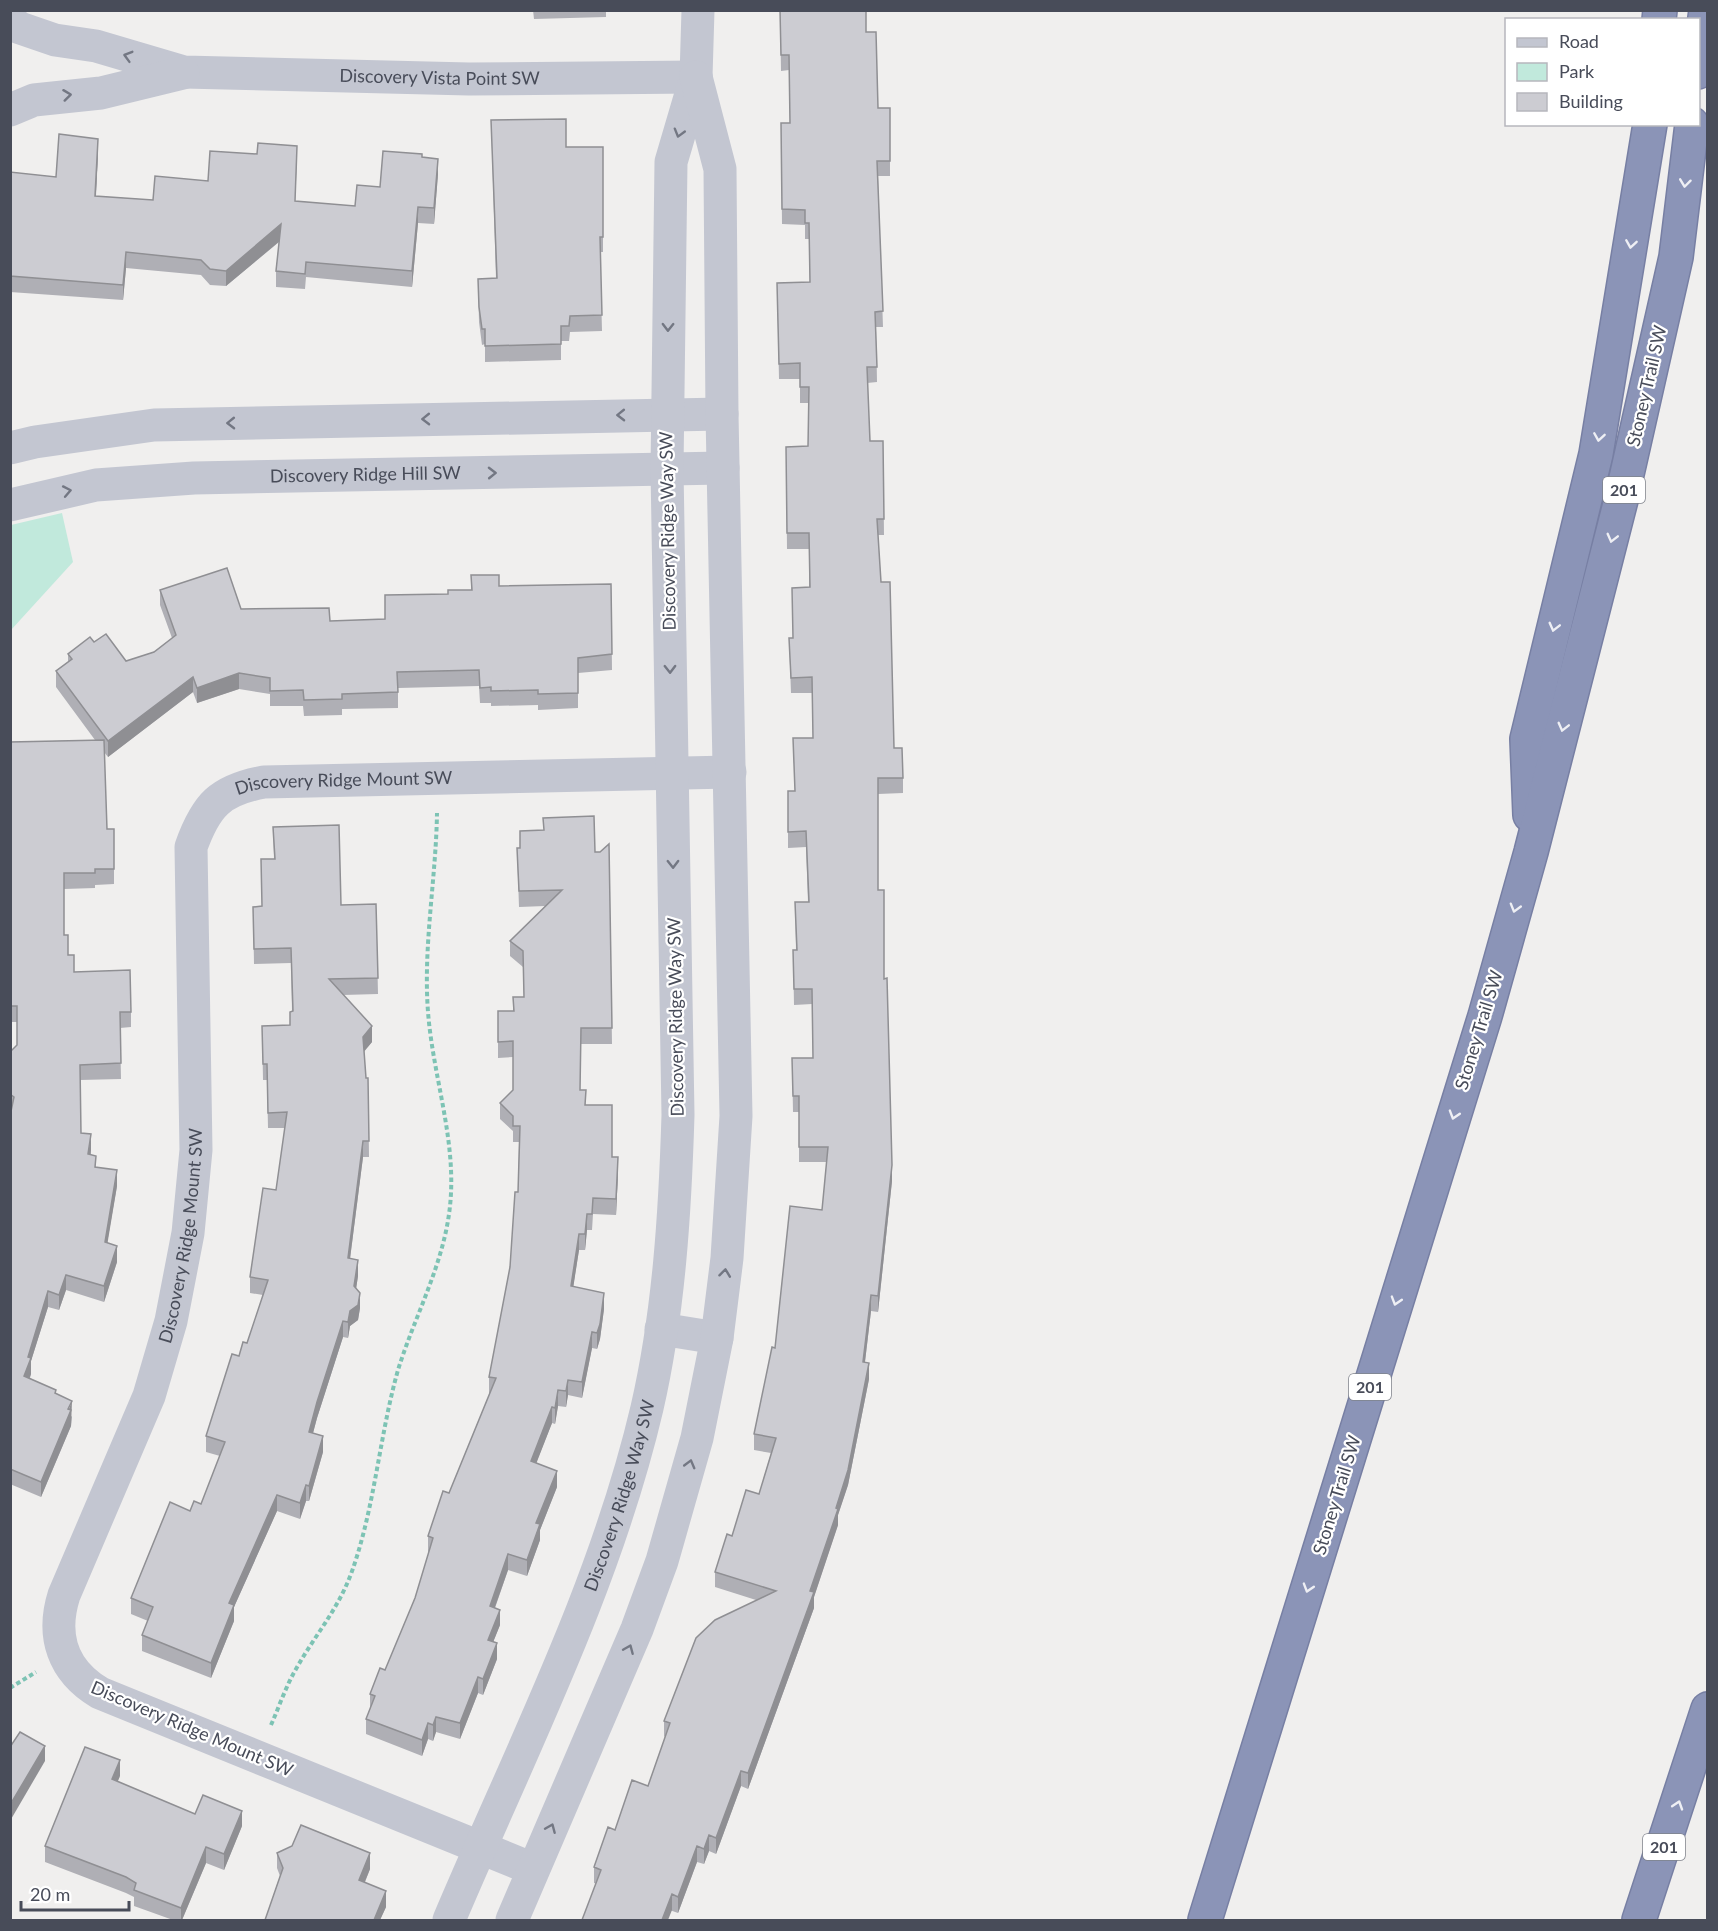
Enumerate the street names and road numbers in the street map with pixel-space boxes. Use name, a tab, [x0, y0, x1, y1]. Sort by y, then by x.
street label: Discovery Vista Point SW	[339, 64, 540, 89]
street label: Stoney Trail SW	[1621, 323, 1671, 449]
street label: Discovery Ridge Way SW	[654, 431, 680, 631]
street label: Discovery Ridge Hill SW	[270, 461, 461, 487]
road number: 201	[1603, 477, 1645, 503]
street label: Discovery Ridge Mount SW	[232, 766, 453, 799]
street label: Discovery Ridge Way SW	[662, 917, 688, 1117]
street label: Stoney Trail SW	[1449, 967, 1507, 1092]
street label: Discovery Ridge Mount SW	[153, 1128, 206, 1346]
road number: 201	[1349, 1374, 1391, 1400]
street label: Discovery Ridge Way SW	[579, 1397, 659, 1594]
street label: Stoney Trail SW	[1307, 1432, 1365, 1557]
street label: Discovery Ridge Mount SW	[88, 1675, 297, 1781]
road number: 201	[1643, 1834, 1685, 1860]

